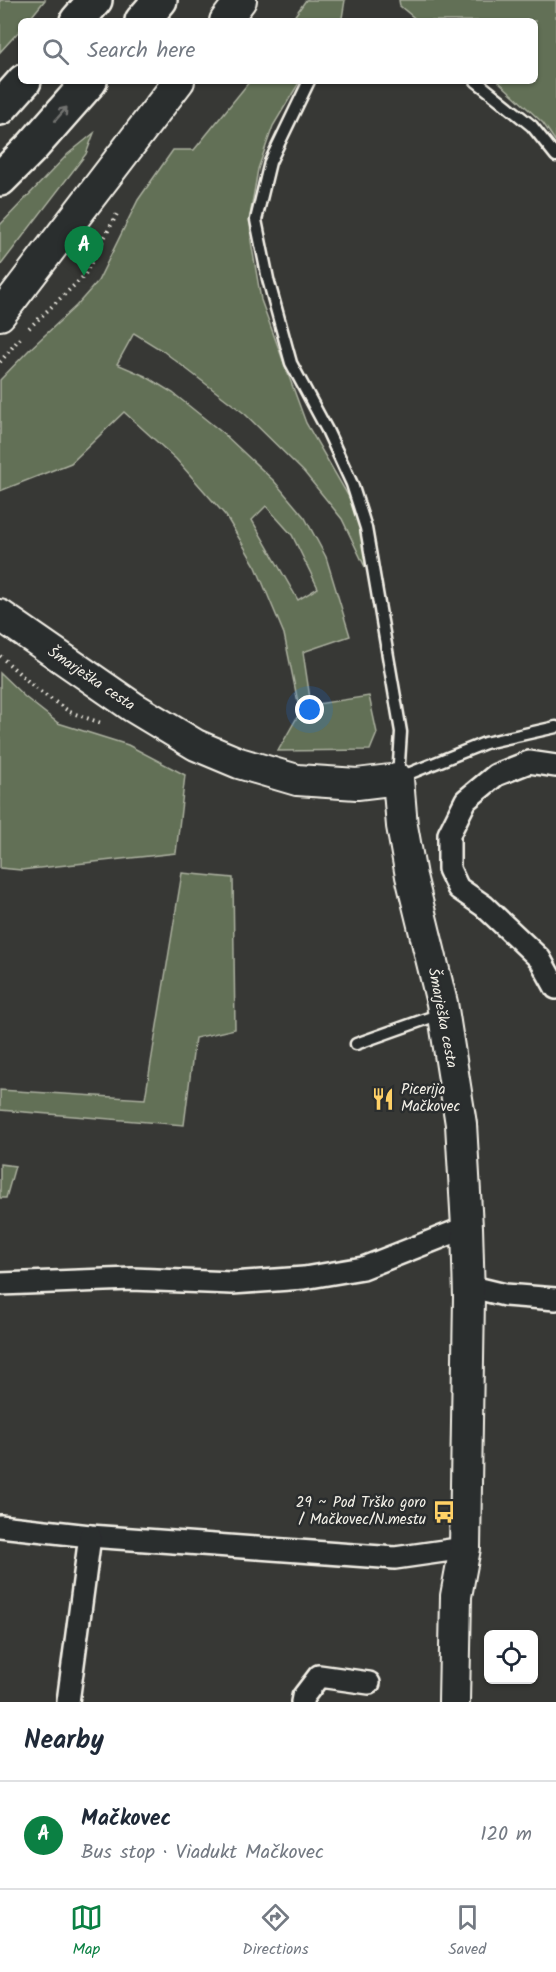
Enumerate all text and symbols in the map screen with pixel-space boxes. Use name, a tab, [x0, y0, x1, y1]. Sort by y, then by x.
search box	[18, 18, 538, 84]
text: Search here	[87, 34, 195, 69]
icon: search	[39, 35, 72, 68]
one-way arrow	[54, 107, 68, 122]
pin: A	[64, 226, 104, 276]
street label: Šmarješka cesta	[42, 641, 140, 717]
your location	[295, 695, 324, 724]
street label: Šmarješka cesta	[421, 966, 463, 1070]
place label: Picerija Mačkovec	[401, 1078, 460, 1119]
restaurant icon: Picerija Mačkovec	[370, 1086, 396, 1112]
place label: 29 ~ Pod Trško goro / Mačkovec/N.mestu	[296, 1491, 426, 1532]
bus stop icon: 29 ~ Pod Trško goro / Mačkovec/N.mestu	[431, 1499, 457, 1525]
map controls	[484, 1630, 538, 1684]
button: locate	[484, 1630, 538, 1684]
text: Nearby	[24, 1720, 104, 1762]
text: Mačkovec	[81, 1802, 171, 1837]
text: A	[37, 1819, 50, 1851]
text: 120 m	[480, 1819, 532, 1851]
text: Bus stop · Viadukt Mačkovec	[81, 1837, 324, 1869]
tab: Map	[70, 1901, 103, 1962]
tab: Directions	[242, 1901, 309, 1962]
tab: Saved	[448, 1901, 486, 1962]

